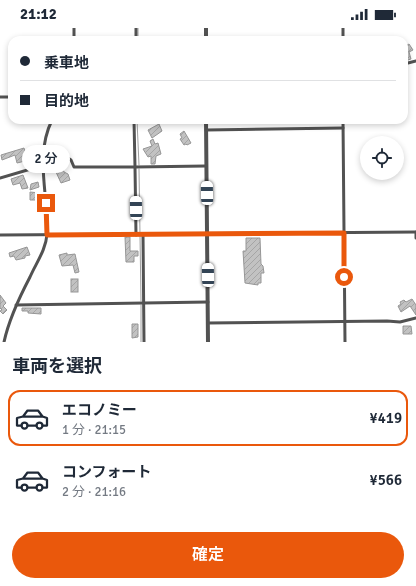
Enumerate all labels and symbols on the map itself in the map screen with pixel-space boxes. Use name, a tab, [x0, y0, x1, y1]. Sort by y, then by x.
callout: 2 分	[22, 145, 70, 173]
car	[201, 181, 213, 205]
route end	[37, 194, 55, 212]
car	[130, 196, 142, 220]
car	[202, 263, 214, 287]
route start	[335, 268, 353, 286]

